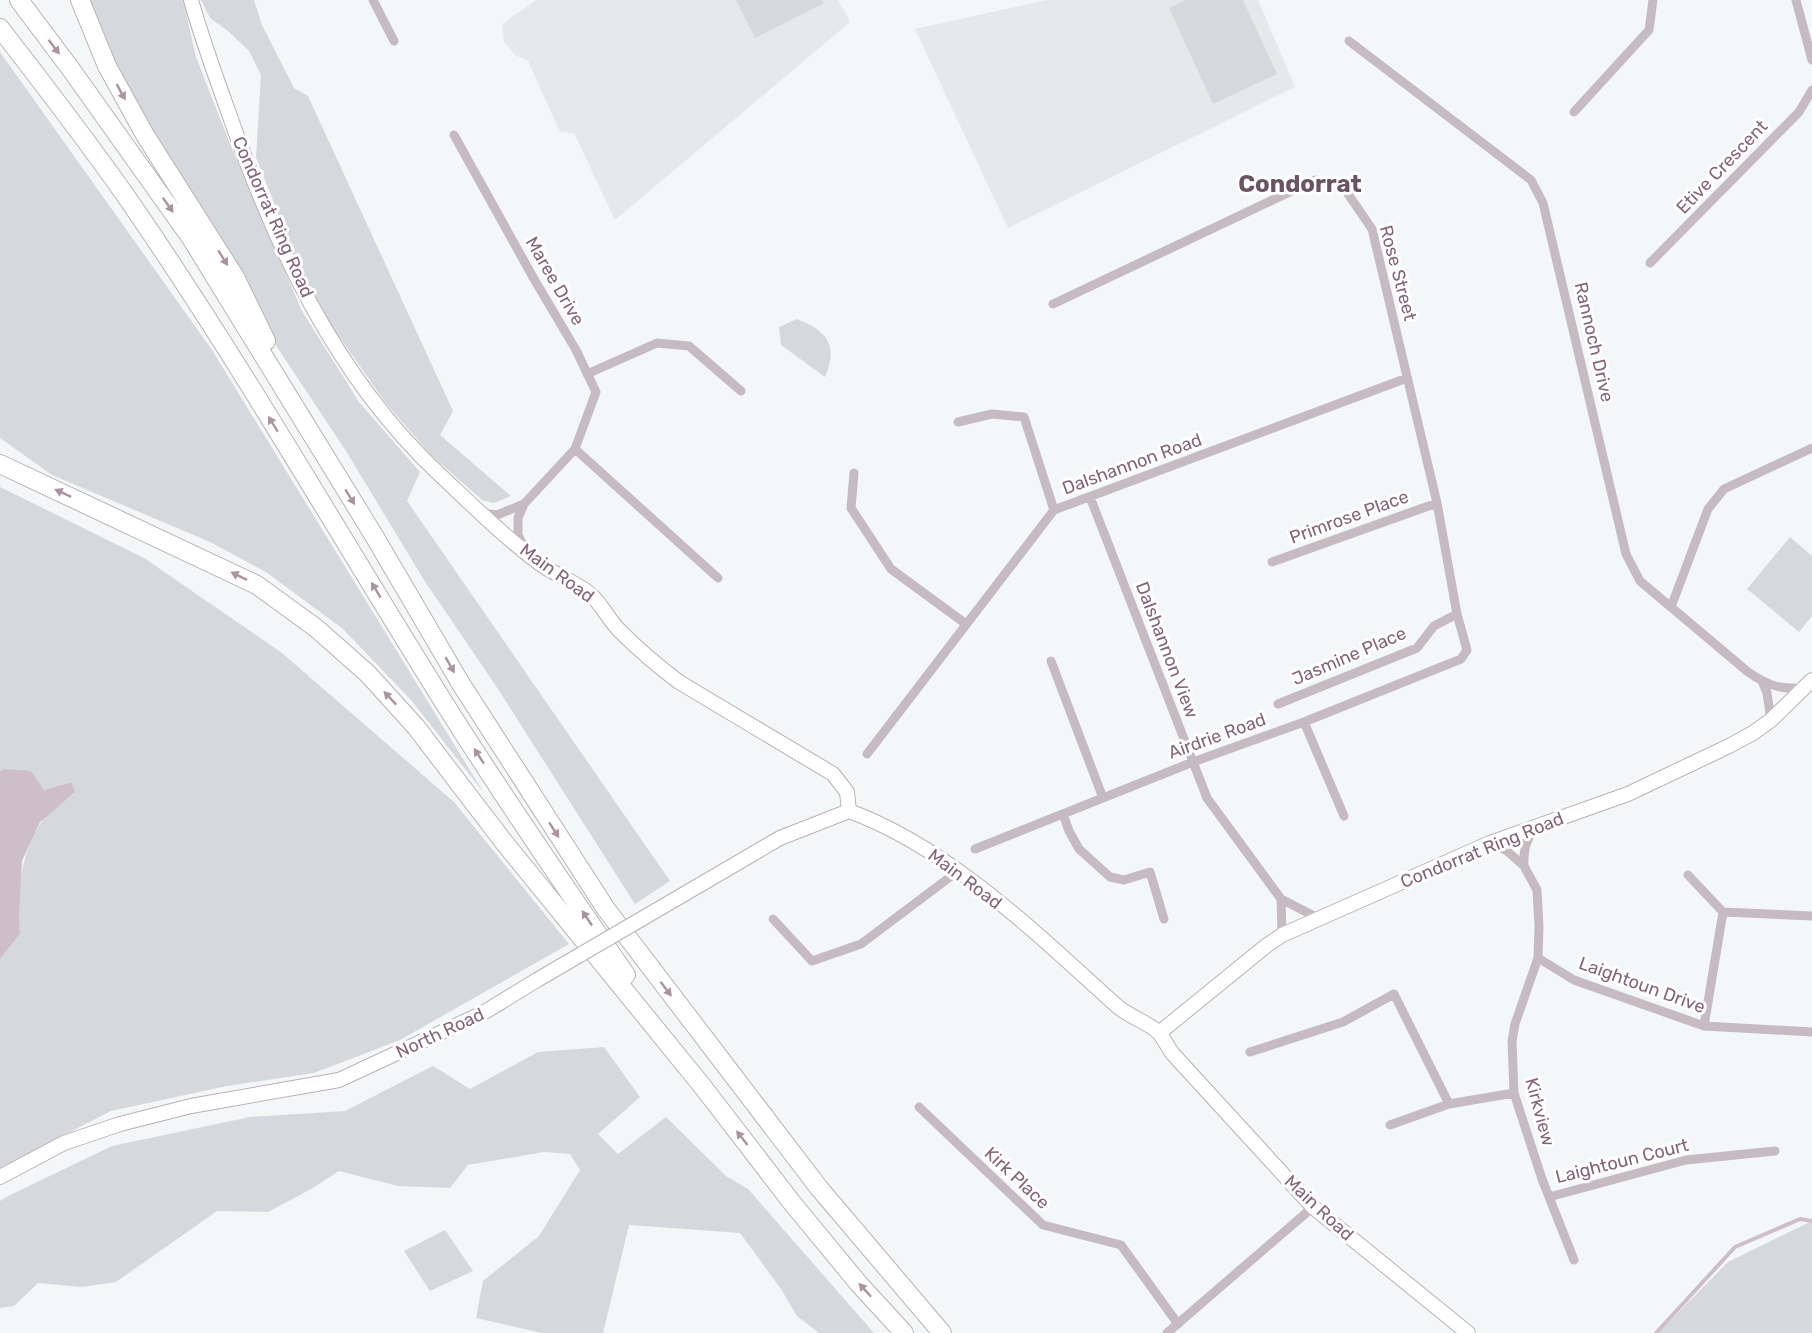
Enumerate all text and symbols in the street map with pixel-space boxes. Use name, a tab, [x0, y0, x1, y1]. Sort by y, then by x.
one-way arrow	[48, 38, 60, 54]
one-way arrow	[116, 83, 126, 100]
street label: Etive Crescent	[1672, 115, 1772, 219]
street label: Condorrat Ring Road	[228, 133, 318, 301]
district label: Condorrat	[1238, 170, 1362, 198]
one-way arrow	[162, 197, 173, 213]
street label: Rose Street	[1375, 223, 1421, 323]
street label: Maree Drive	[521, 233, 589, 329]
one-way arrow	[217, 250, 228, 266]
street label: Rannoch Drive	[1570, 280, 1618, 404]
one-way arrow	[267, 417, 279, 433]
street label: Dalshannon Road	[1059, 429, 1205, 499]
street label: Primrose Place	[1286, 485, 1412, 549]
one-way arrow	[55, 488, 72, 497]
one-way arrow	[345, 489, 356, 505]
street label: Main Road	[516, 539, 598, 607]
one-way arrow	[231, 572, 248, 581]
street label: Dalshannon View	[1131, 579, 1203, 721]
one-way arrow	[371, 582, 382, 598]
street label: Jasmine Place	[1289, 622, 1409, 690]
one-way arrow	[444, 657, 455, 673]
one-way arrow	[383, 691, 397, 706]
street label: Airdrie Road	[1165, 708, 1269, 764]
one-way arrow	[473, 748, 484, 764]
street label: Condorrat Ring Road	[1397, 807, 1567, 893]
one-way arrow	[549, 821, 560, 838]
street label: Main Road	[924, 844, 1006, 914]
one-way arrow	[582, 910, 593, 926]
street label: Laightoun Drive	[1576, 952, 1708, 1018]
one-way arrow	[660, 981, 672, 996]
street label: North Road	[392, 1003, 488, 1063]
street label: Kirkview	[1520, 1075, 1560, 1149]
one-way arrow	[736, 1130, 749, 1146]
street label: Laightoun Court	[1553, 1134, 1691, 1188]
street label: Kirk Place	[980, 1142, 1054, 1214]
street label: Main Road	[1280, 1170, 1358, 1246]
one-way arrow	[859, 1283, 872, 1298]

